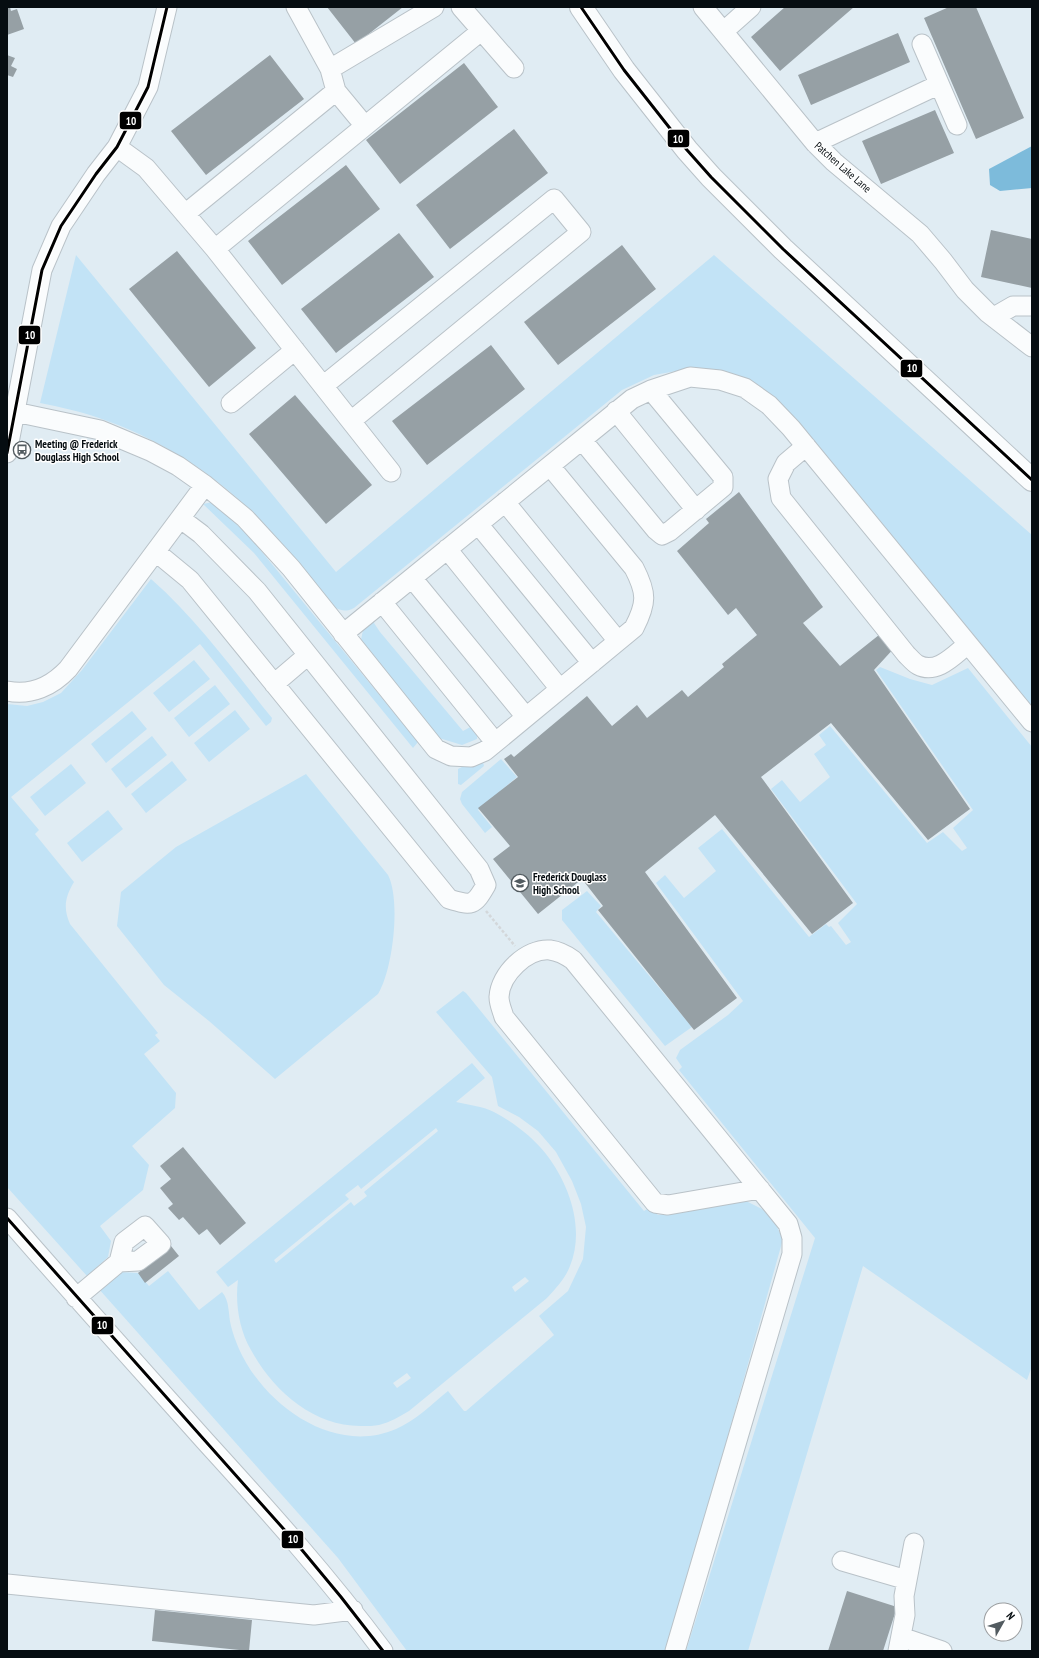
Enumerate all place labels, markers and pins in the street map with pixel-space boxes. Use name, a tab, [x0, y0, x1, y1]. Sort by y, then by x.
place label: Meeting @ Frederick Douglass High School	[35, 437, 120, 464]
bus stop icon: Meeting @ Frederick Douglass High School	[12, 440, 32, 460]
place label: Frederick Douglass High School	[533, 870, 607, 897]
school or university icon: Frederick Douglass High School	[510, 873, 530, 893]

